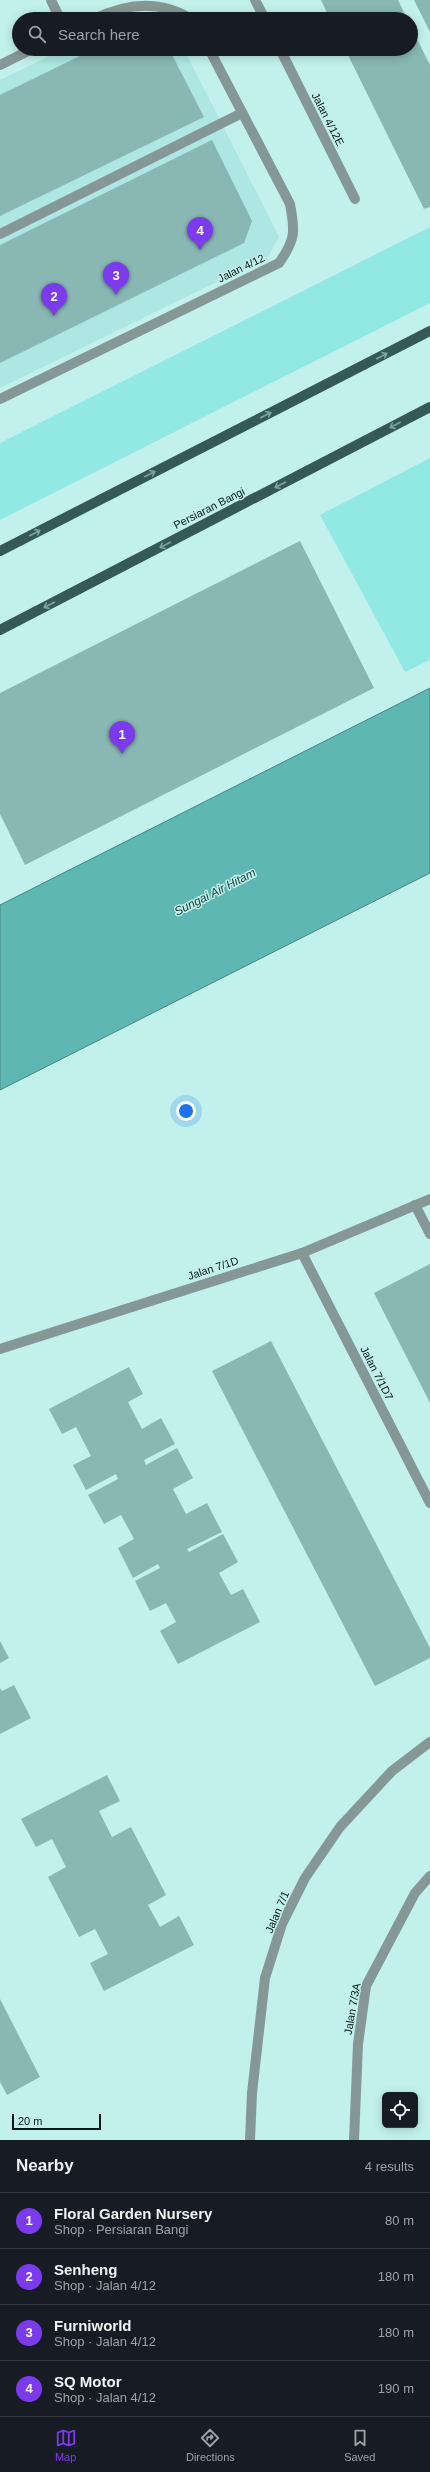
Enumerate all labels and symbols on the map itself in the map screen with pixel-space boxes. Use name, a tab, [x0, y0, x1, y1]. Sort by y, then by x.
street label: Jalan 4/12E	[309, 90, 347, 148]
pin: 4	[187, 217, 213, 250]
street label: Jalan 4/12	[216, 251, 266, 285]
pin: 3	[103, 262, 129, 295]
pin: 2	[41, 283, 67, 316]
one-way arrow	[376, 352, 388, 359]
one-way arrow	[260, 411, 272, 418]
one-way arrow	[390, 422, 402, 429]
one-way arrow	[144, 470, 156, 477]
one-way arrow	[274, 482, 286, 489]
street label: Persiaran Bangi	[171, 485, 247, 531]
one-way arrow	[28, 529, 40, 536]
one-way arrow	[159, 542, 171, 549]
one-way arrow	[43, 602, 55, 609]
pin: 1	[109, 721, 135, 754]
water label: Sungai Air Hitam	[172, 865, 258, 919]
your location	[176, 1101, 196, 1121]
street label: Jalan 7/1D	[186, 1254, 240, 1282]
street label: Jalan 7/1D7	[358, 1344, 396, 1402]
street label: Jalan 7/1	[263, 1889, 291, 1935]
street label: Jalan 7/3A	[342, 1982, 363, 2036]
scale bar	[12, 2112, 101, 2131]

